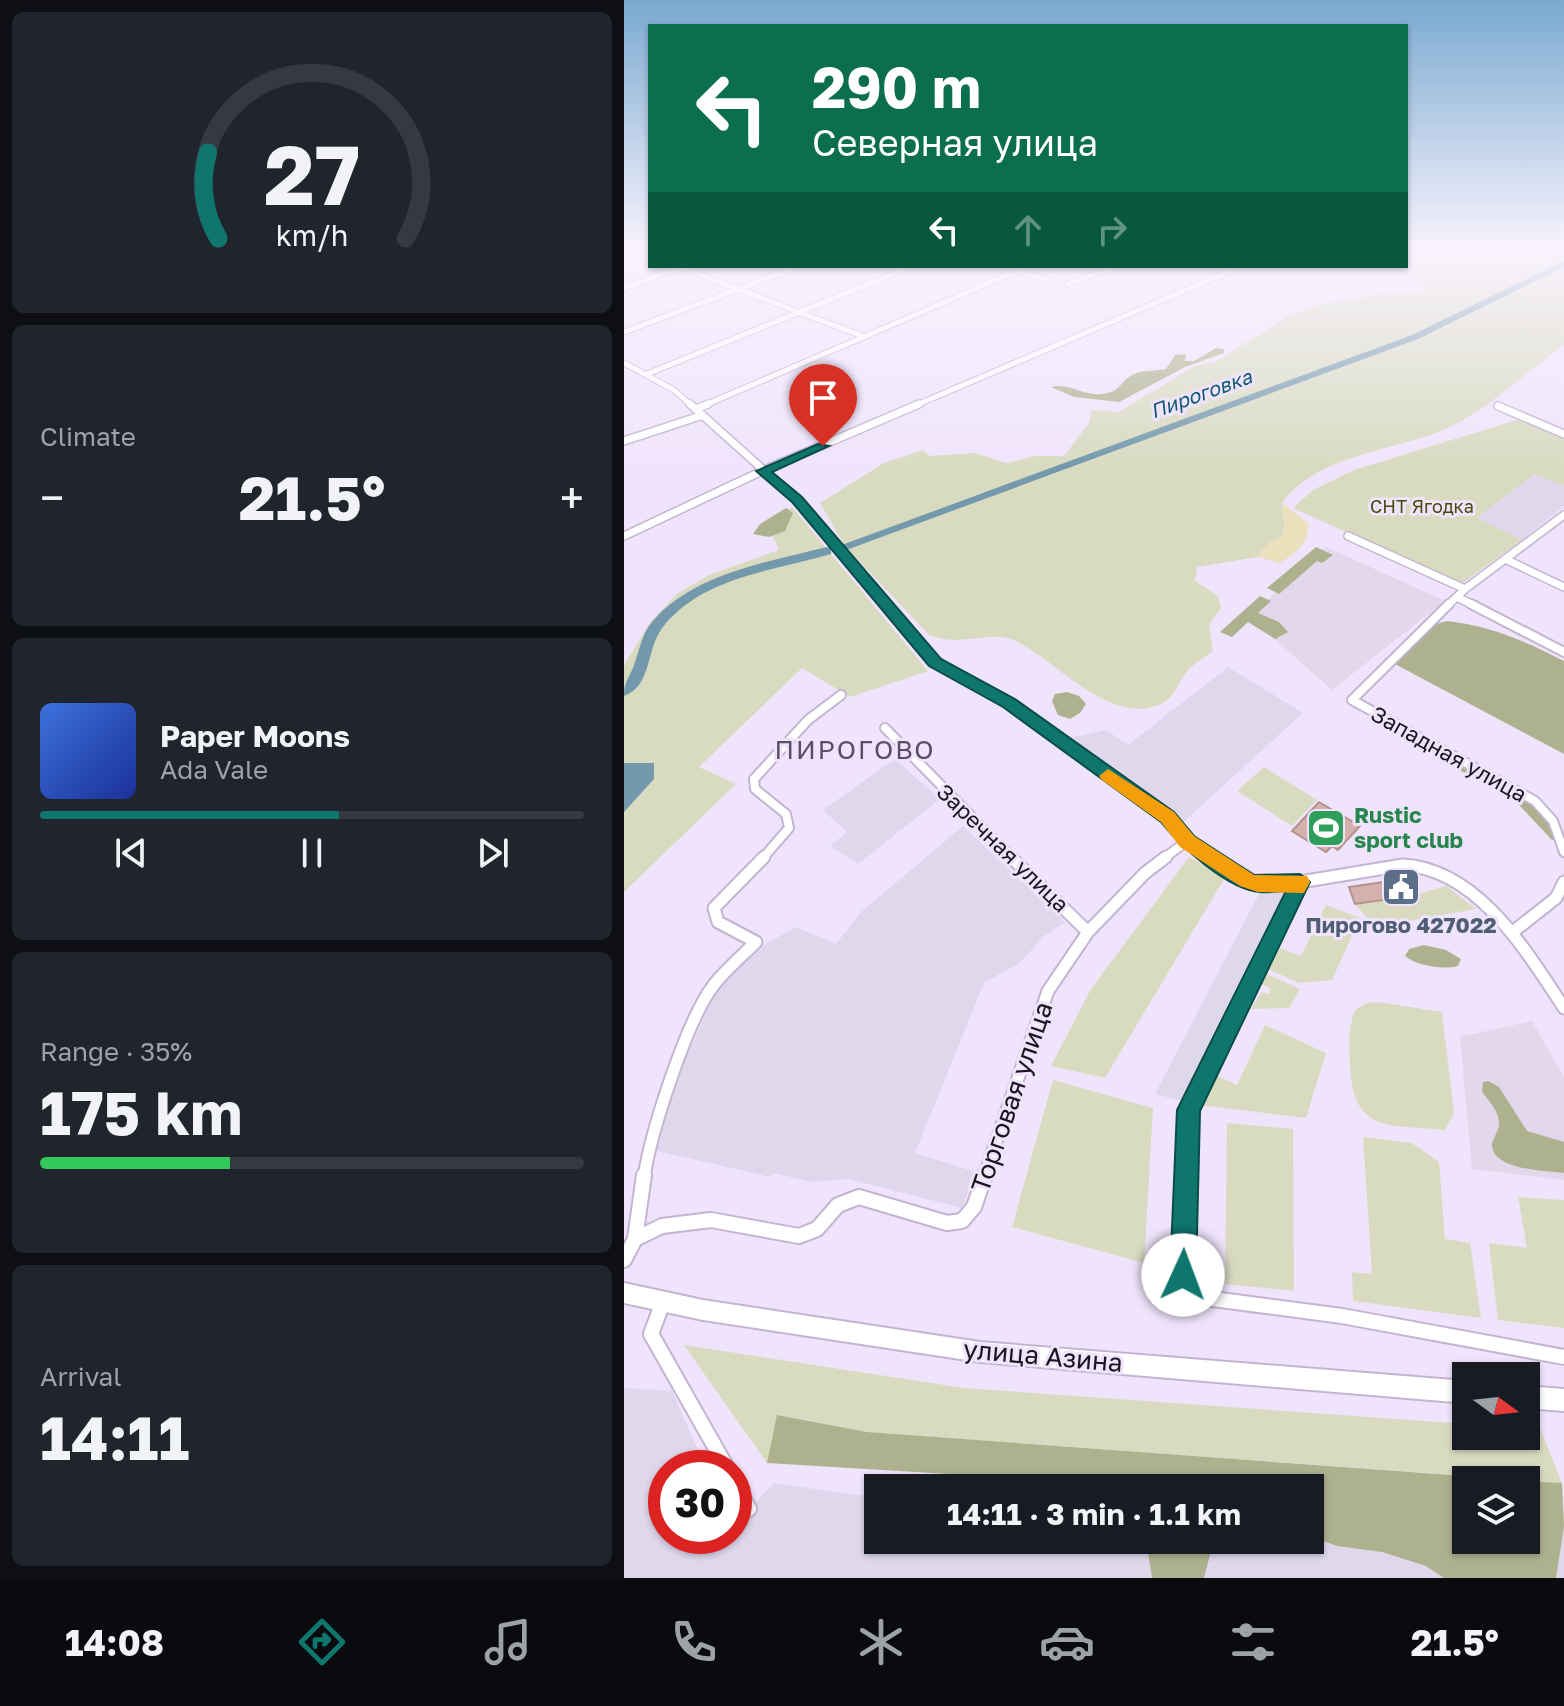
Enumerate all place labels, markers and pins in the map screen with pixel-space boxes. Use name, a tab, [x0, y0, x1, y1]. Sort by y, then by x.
pin	[789, 364, 857, 446]
place label: Rustic sport club	[1354, 801, 1463, 853]
sports icon: Rustic sport club	[1305, 807, 1347, 849]
public building icon: Пирогово 427022	[1380, 866, 1422, 908]
place label: Пирогово 427022	[1305, 911, 1497, 938]

